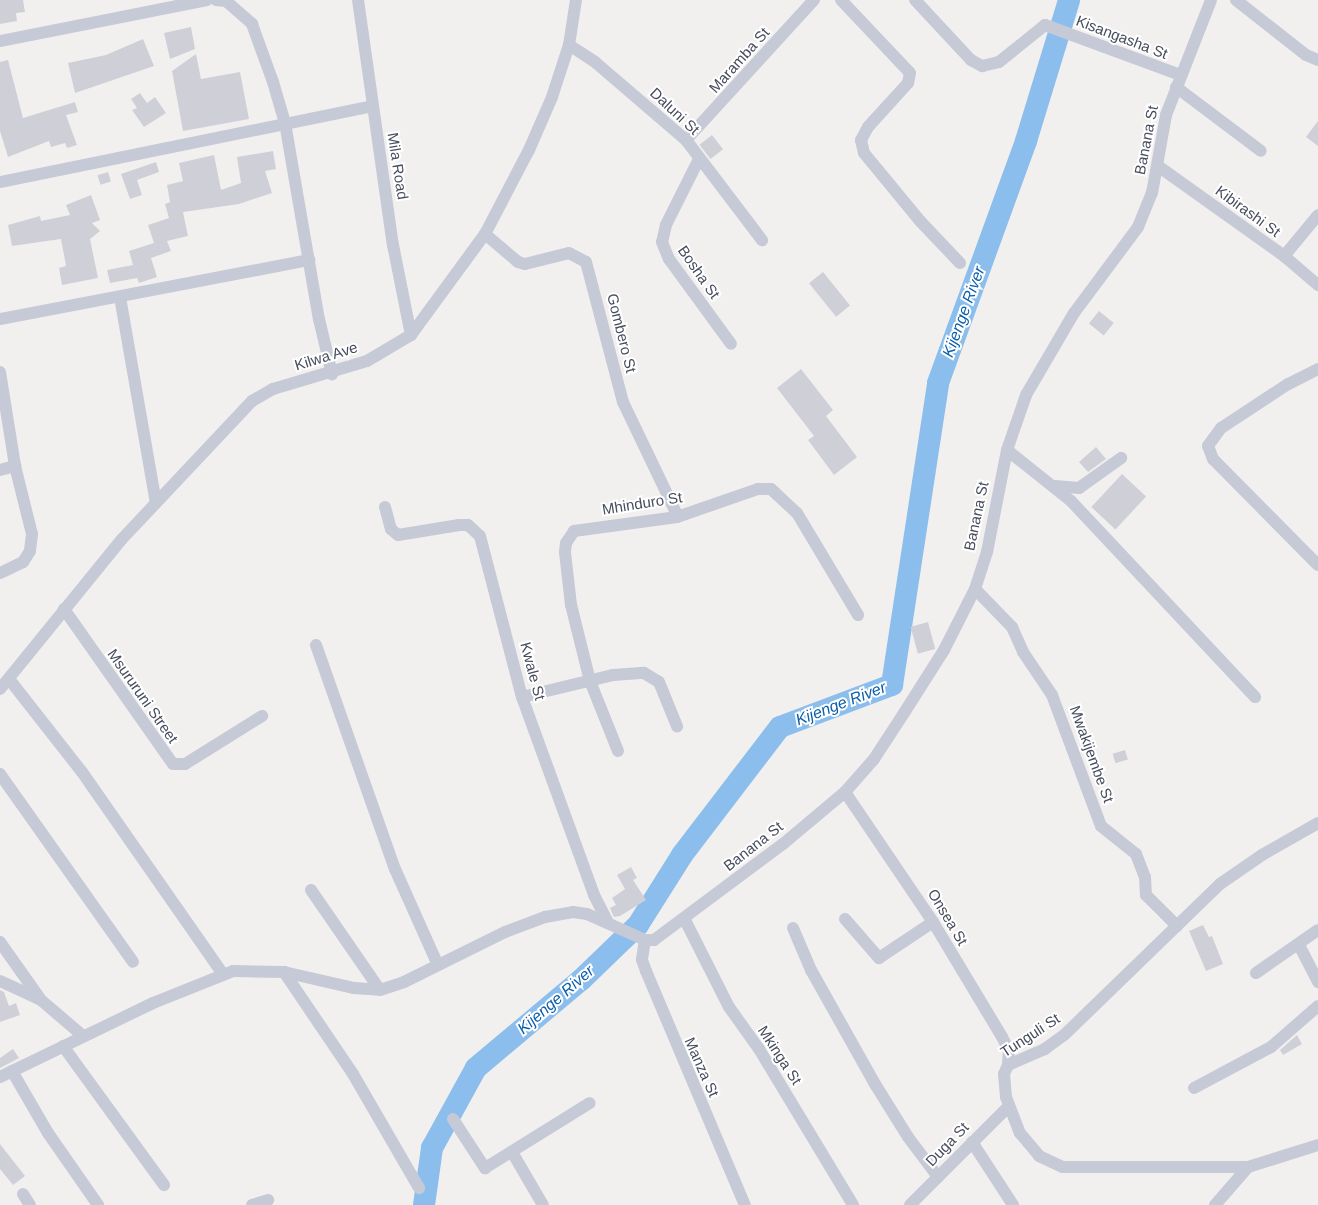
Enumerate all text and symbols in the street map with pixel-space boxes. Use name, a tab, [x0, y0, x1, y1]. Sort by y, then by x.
street label: Kisangasha St	[1074, 11, 1170, 63]
street label: Maramba St	[705, 24, 773, 96]
street label: Daluni St	[647, 84, 703, 138]
street label: Banana St	[1130, 104, 1162, 176]
street label: Mila Road	[384, 131, 412, 201]
street label: Kibirashi St	[1212, 181, 1284, 241]
street label: Bosha St	[674, 242, 724, 302]
water label: Kijenge River	[939, 264, 989, 360]
street label: Gombero St	[603, 292, 641, 374]
street label: Kilwa Ave	[292, 338, 360, 374]
street label: Banana St	[960, 480, 992, 552]
street label: Mhinduro St	[601, 488, 683, 518]
street label: Kwale St	[517, 640, 549, 702]
street label: Msururuni Street	[104, 645, 182, 747]
water label: Kijenge River	[793, 678, 889, 730]
street label: Mwakijembe St	[1066, 703, 1118, 805]
street label: Banana St	[720, 817, 786, 875]
street label: Onsea St	[924, 886, 972, 948]
water label: Kijenge River	[514, 962, 598, 1038]
street label: Tunguli St	[997, 1009, 1063, 1061]
street label: Mkinga St	[754, 1022, 806, 1088]
street label: Manza St	[681, 1034, 723, 1100]
street label: Duga St	[922, 1118, 972, 1170]

